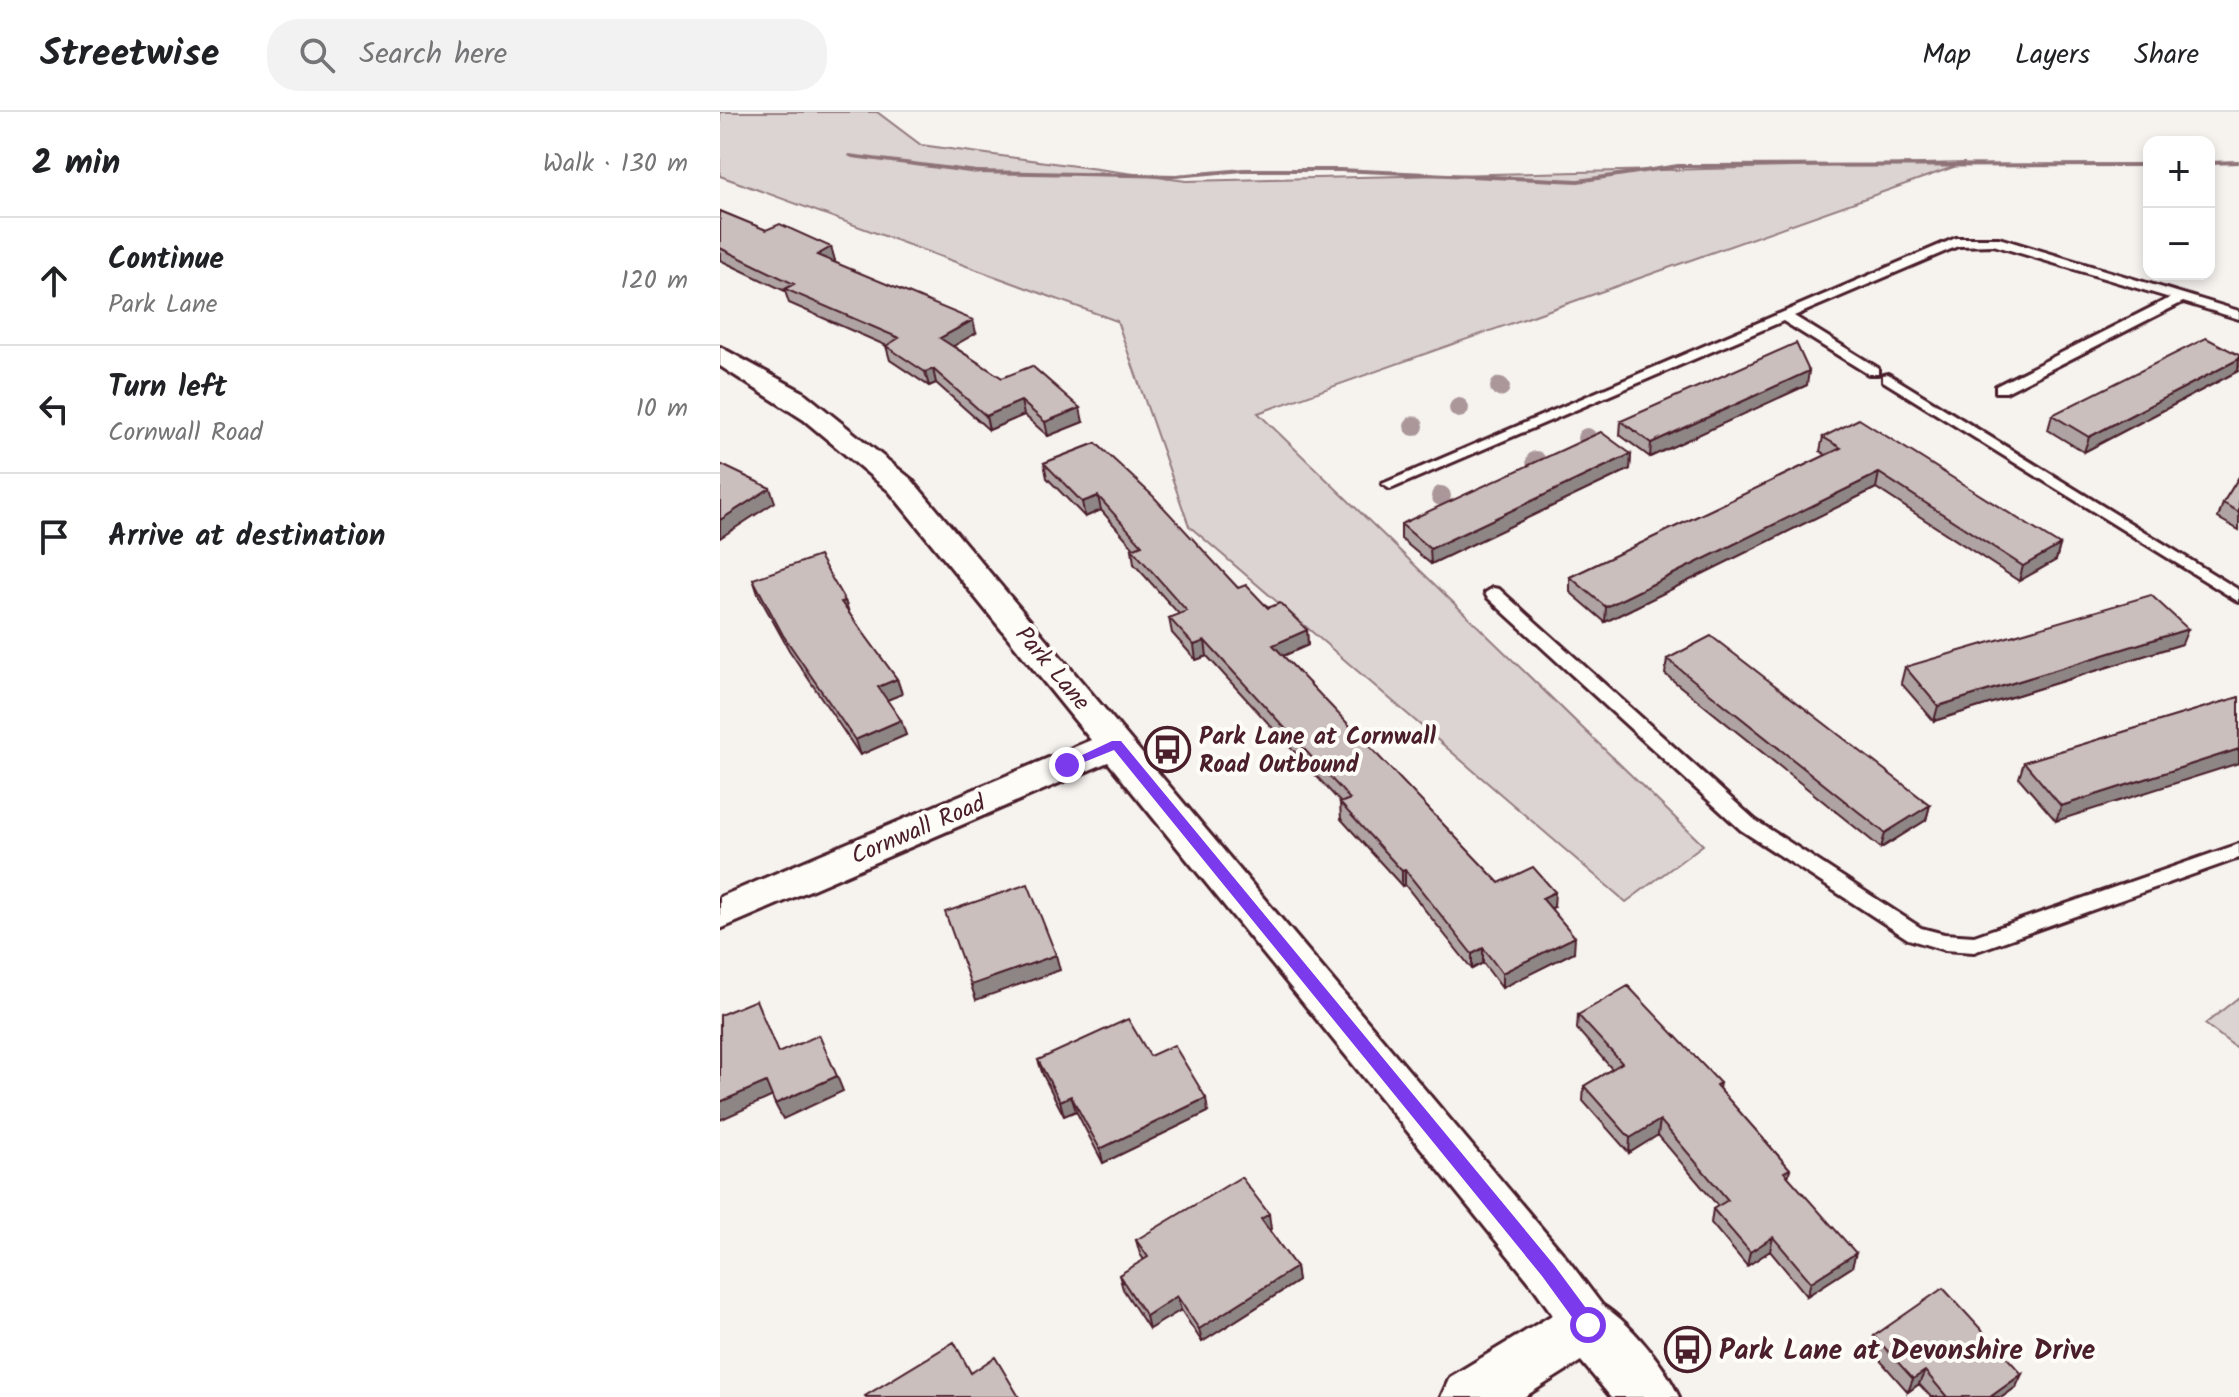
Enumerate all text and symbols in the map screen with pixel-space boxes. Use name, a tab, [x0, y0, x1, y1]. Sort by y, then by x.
search box	[267, 19, 827, 91]
text: Streetwise	[40, 25, 219, 85]
text: Search here	[359, 31, 507, 79]
icon: search	[295, 33, 339, 77]
text: Map	[1922, 33, 1971, 78]
text: Layers	[2015, 33, 2090, 78]
text: Share	[2134, 33, 2199, 78]
map controls	[2143, 136, 2215, 280]
button: +	[2143, 136, 2215, 208]
text: 2 min	[32, 137, 120, 191]
text: Walk · 130 m	[543, 143, 688, 185]
button: −	[2143, 208, 2215, 280]
text: Continue	[108, 236, 224, 284]
icon: ahead	[32, 259, 76, 303]
text: 120 m	[621, 260, 688, 302]
text: Park Lane	[108, 284, 218, 326]
text: Turn left	[108, 364, 227, 412]
icon: left	[32, 387, 76, 431]
text: 10 m	[636, 388, 688, 430]
text: Cornwall Road	[108, 412, 263, 454]
text: Arrive at destination	[108, 513, 385, 561]
icon: arrive	[32, 515, 76, 559]
street label: Park Lane	[1004, 618, 1099, 720]
place label: Park Lane at Cornwall Road Outbound	[1199, 718, 1436, 785]
bus stop icon: Park Lane at Cornwall Road Outbound	[1144, 726, 1192, 774]
route end	[1049, 747, 1085, 783]
street label: Cornwall Road	[845, 784, 993, 876]
route start	[1570, 1307, 1606, 1343]
bus stop icon: Park Lane at Devonshire Drive	[1664, 1325, 1712, 1373]
place label: Park Lane at Devonshire Drive	[1719, 1329, 2096, 1374]

